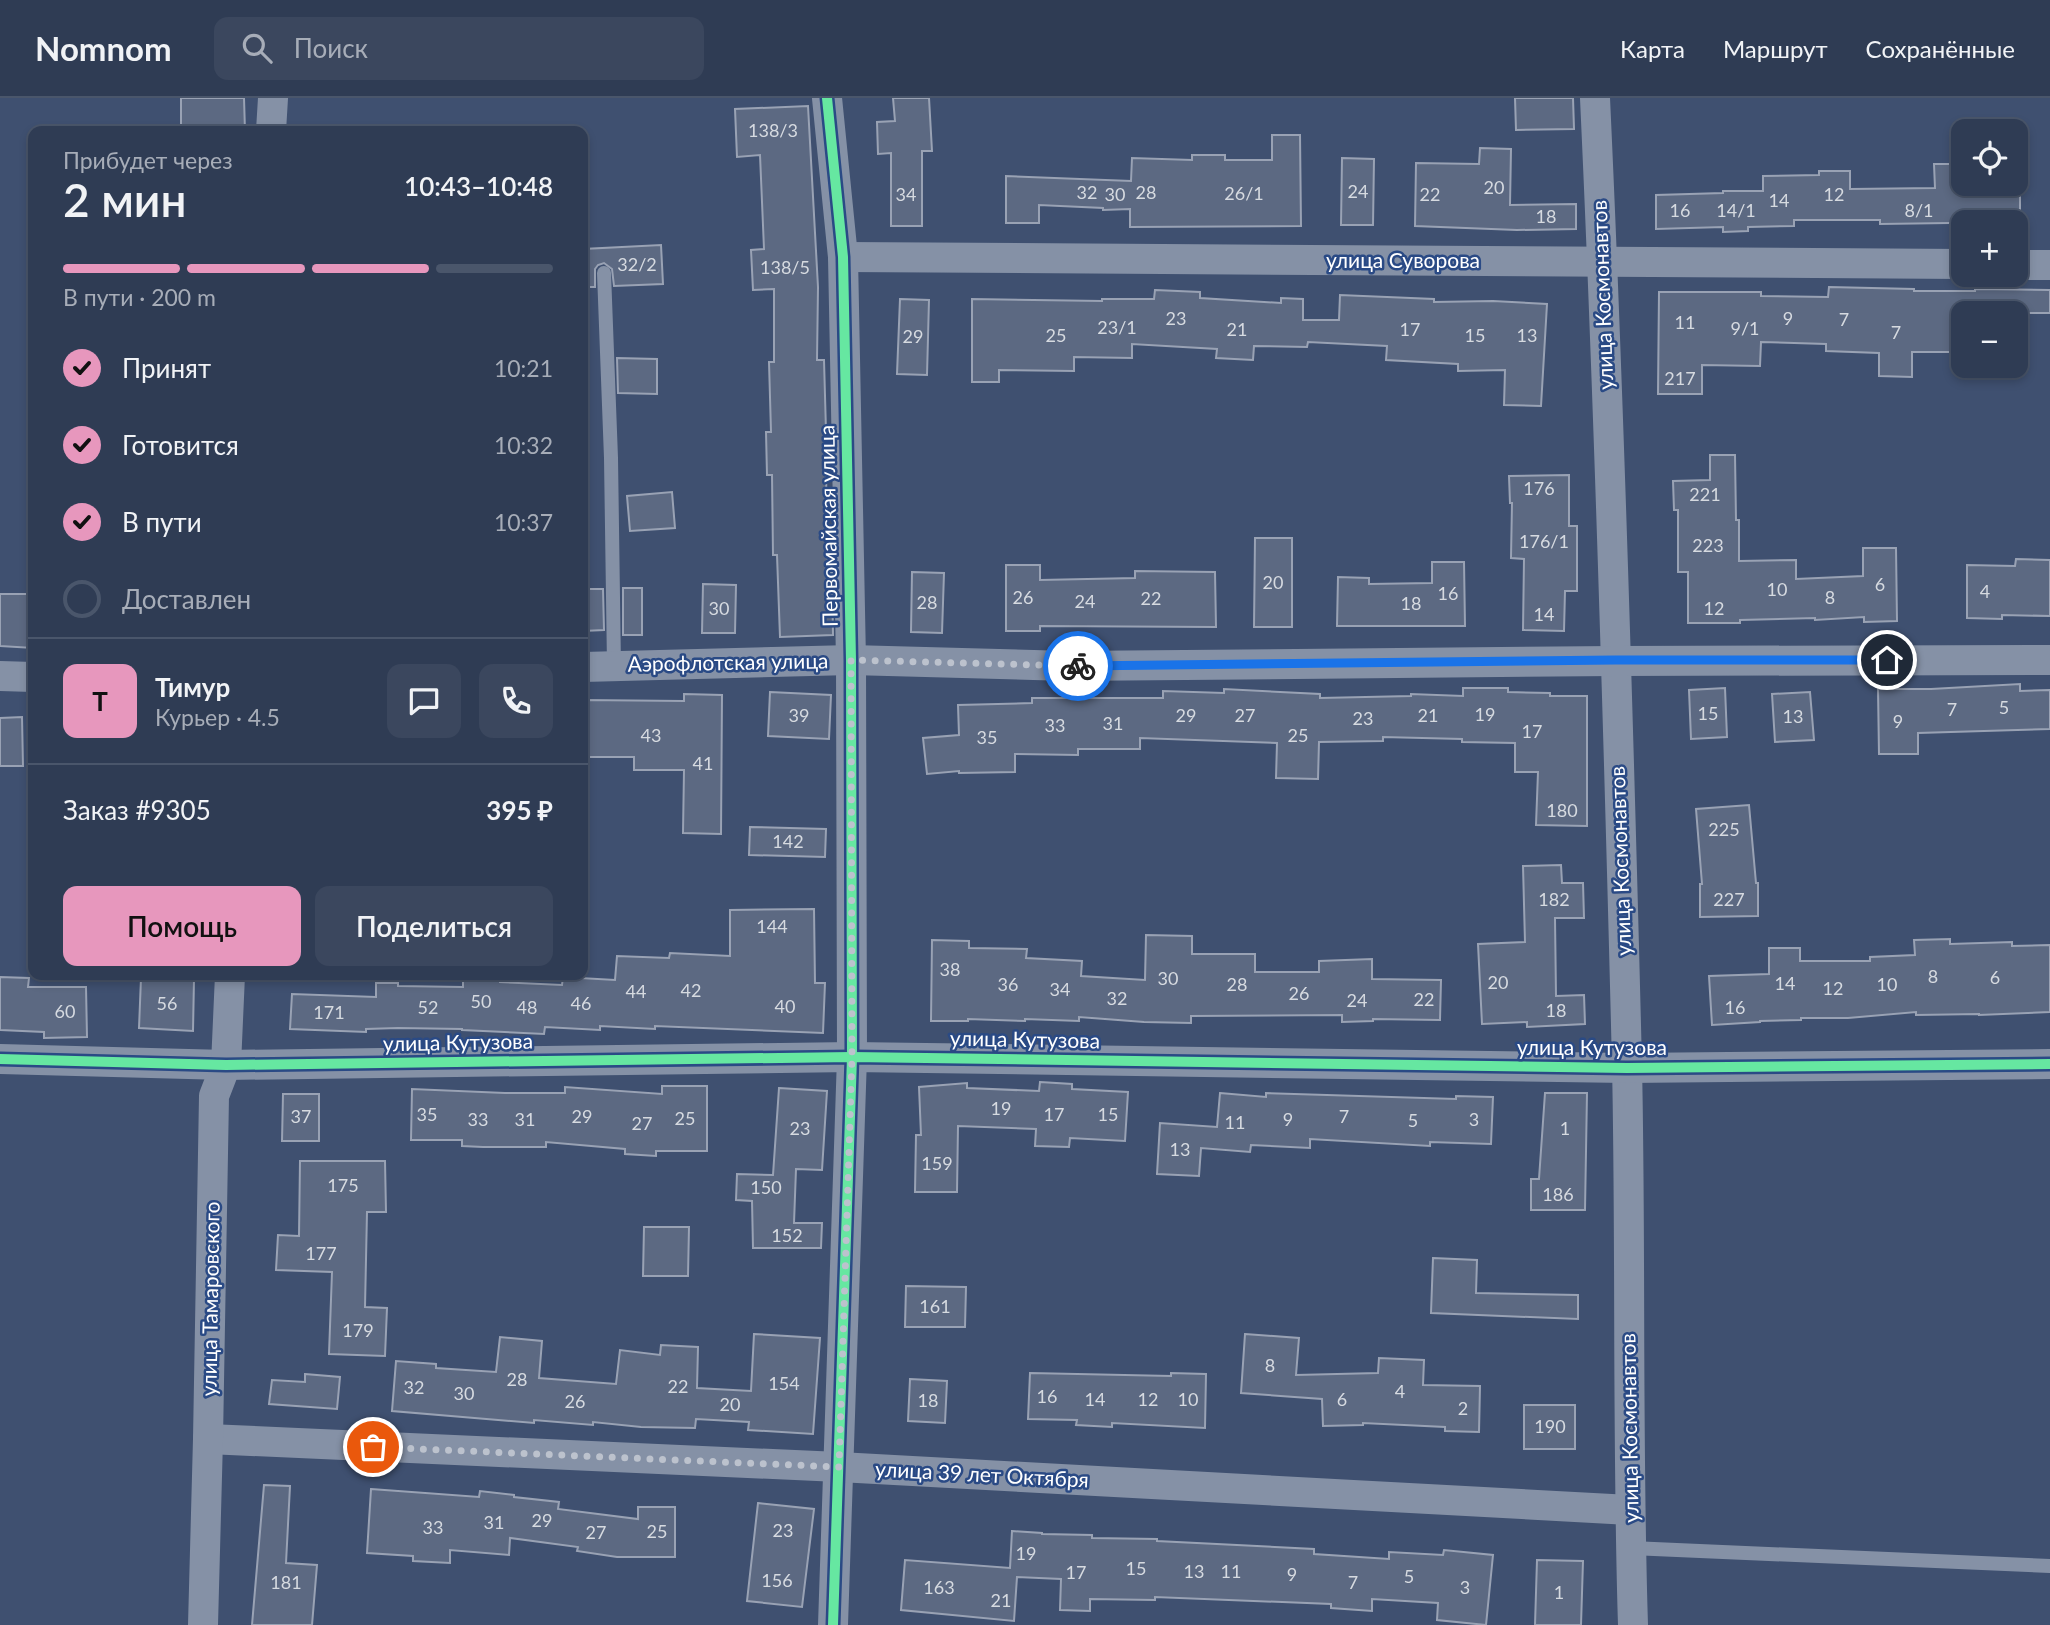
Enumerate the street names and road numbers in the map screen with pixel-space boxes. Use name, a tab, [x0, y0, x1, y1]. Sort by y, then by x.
street label: улица Космонавтов	[1586, 200, 1617, 390]
street label: улица Суворова	[1326, 247, 1480, 272]
street label: Первомайская улица	[813, 425, 842, 627]
street label: Аэрофлотская улица	[627, 647, 829, 676]
street label: улица Космонавтов	[1604, 766, 1635, 956]
street label: улица Кутузова	[950, 1025, 1100, 1052]
street label: улица Кутузова	[383, 1028, 533, 1055]
street label: улица Кутузова	[1517, 1034, 1667, 1059]
street label: улица Тамаровского	[195, 1201, 224, 1397]
street label: улица Космонавтов	[1614, 1333, 1643, 1523]
street label: улица 39 лет Октября	[875, 1455, 1090, 1492]

